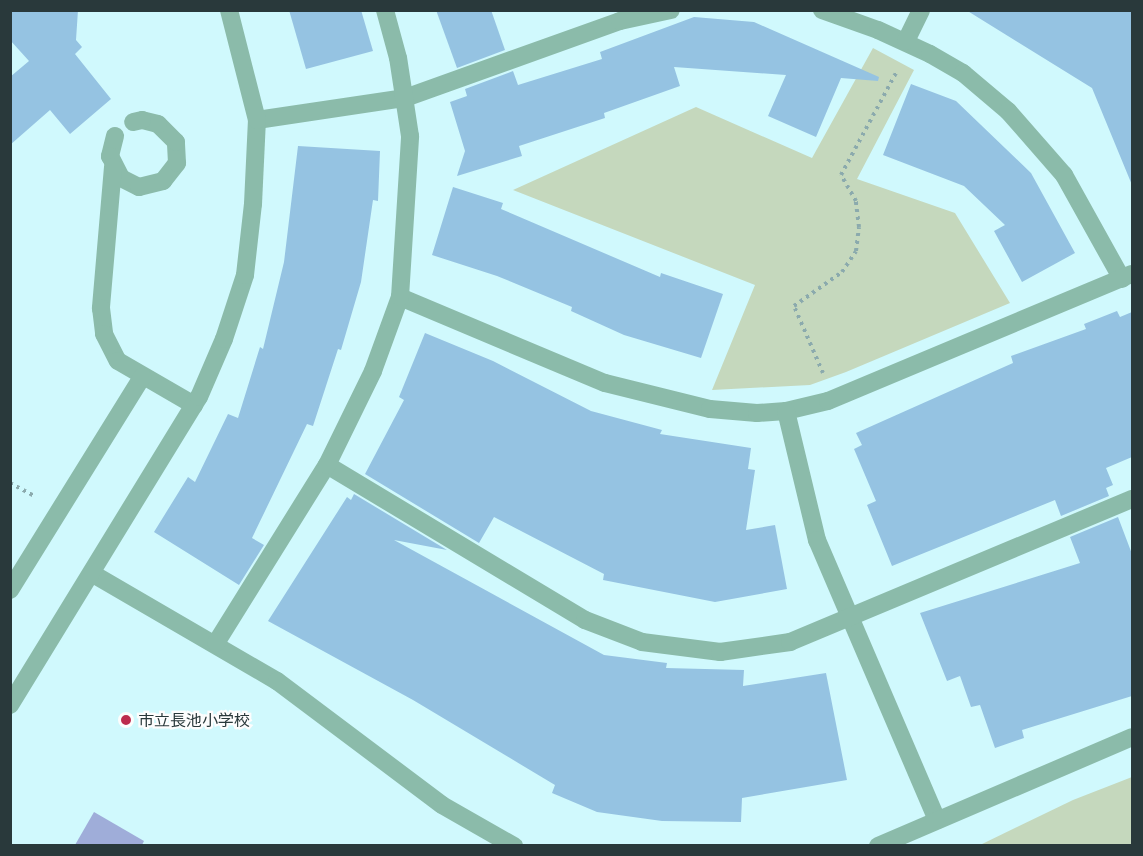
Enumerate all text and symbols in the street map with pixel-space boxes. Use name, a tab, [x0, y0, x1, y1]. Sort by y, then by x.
place label: 市立長池小学校	[138, 710, 250, 730]
marker: 市立長池小学校	[119, 713, 133, 727]

